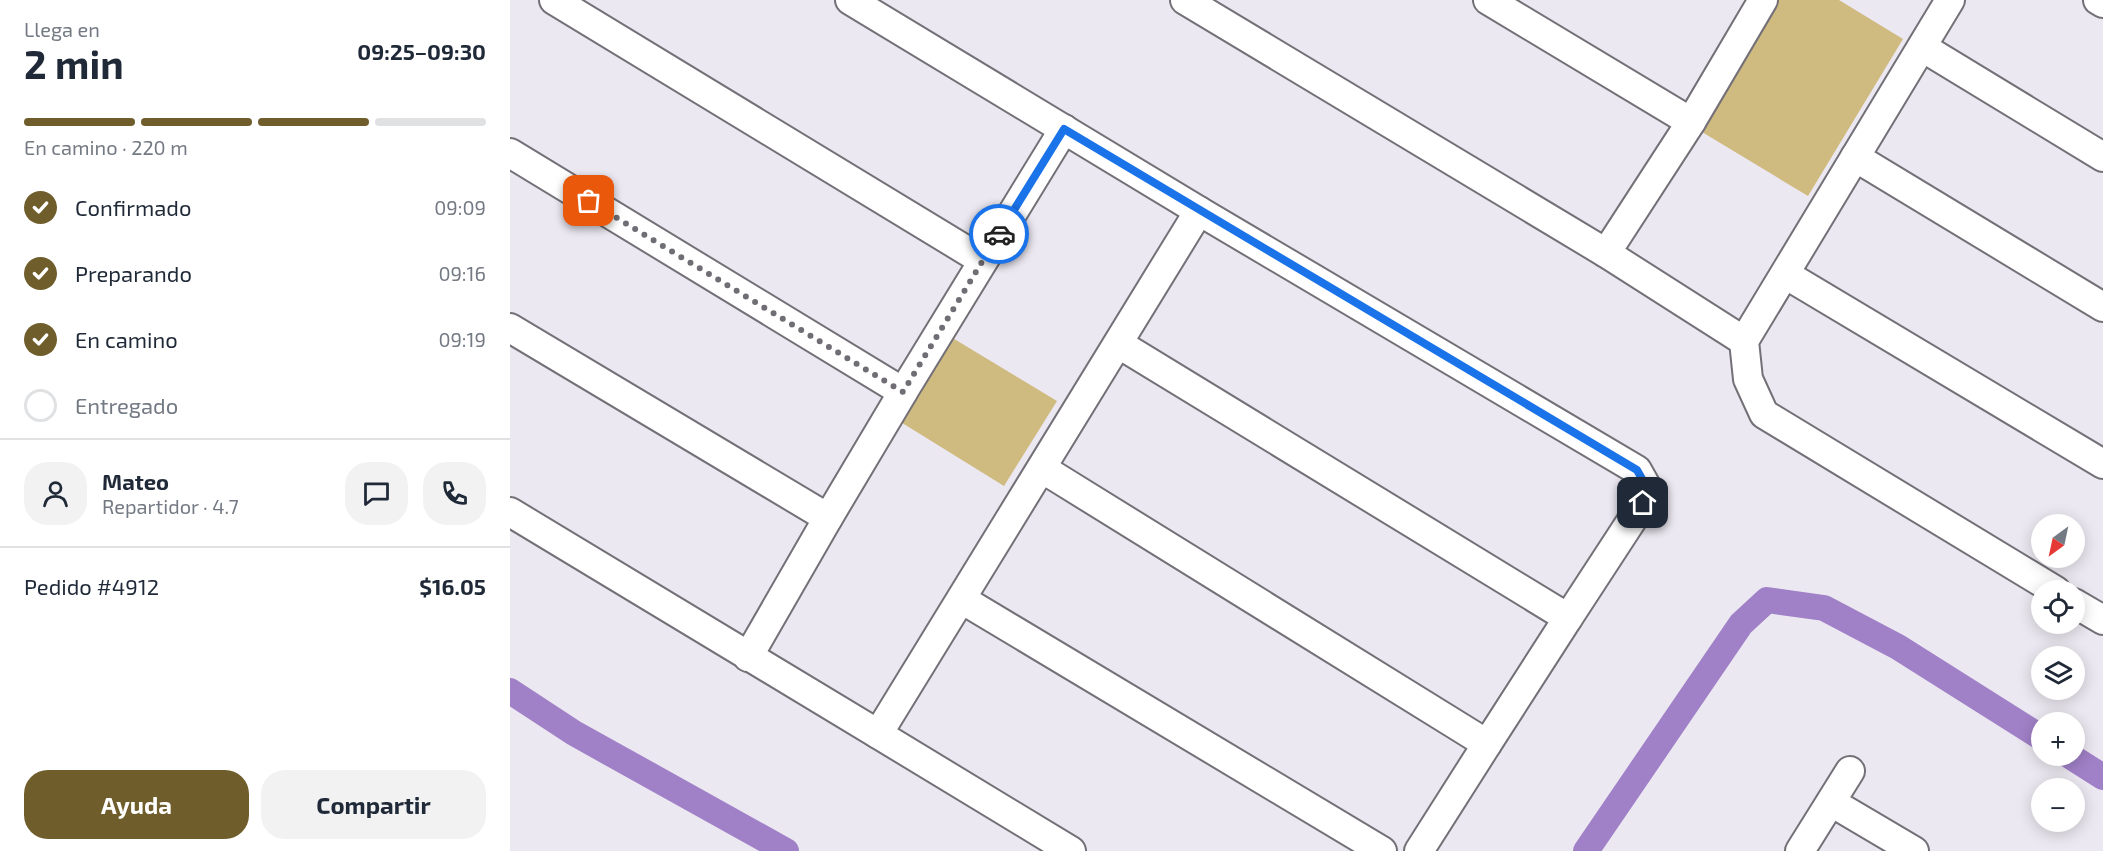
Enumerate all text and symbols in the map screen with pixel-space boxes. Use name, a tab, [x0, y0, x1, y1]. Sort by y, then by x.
text: Llega en	[24, 17, 100, 41]
text: 09:25–09:30	[357, 38, 486, 64]
text: 2 min	[24, 40, 124, 87]
text: En camino · 220 m	[24, 135, 188, 159]
pin	[563, 175, 614, 226]
icon: bag	[572, 184, 605, 217]
icon: check	[24, 191, 57, 224]
text: Confirmado	[75, 194, 191, 220]
text: 09:09	[434, 195, 486, 219]
courier	[969, 204, 1029, 264]
icon: car	[983, 218, 1016, 251]
icon: check	[24, 257, 57, 290]
text: Preparando	[75, 260, 192, 286]
text: 09:16	[438, 261, 486, 285]
icon: check	[24, 323, 57, 356]
text: En camino	[75, 326, 178, 352]
text: 09:19	[438, 327, 486, 351]
text: Entregado	[75, 392, 178, 418]
button: person	[24, 462, 87, 525]
button: chat	[345, 462, 408, 525]
button: phone	[423, 462, 486, 525]
text: Mateo	[102, 468, 169, 494]
pin	[1617, 477, 1668, 528]
icon: home	[1626, 486, 1659, 519]
text: Repartidor · 4.7	[102, 494, 239, 518]
north arrow	[2031, 514, 2085, 568]
map controls	[2031, 514, 2085, 832]
text: Pedido #4912	[24, 573, 159, 599]
text: $16.05	[419, 573, 486, 599]
button: locate	[2031, 580, 2085, 634]
button: layers	[2031, 646, 2085, 700]
button: +	[2031, 712, 2085, 766]
button: Ayuda	[24, 770, 249, 839]
button: Compartir	[261, 770, 486, 839]
button: −	[2031, 778, 2085, 832]

